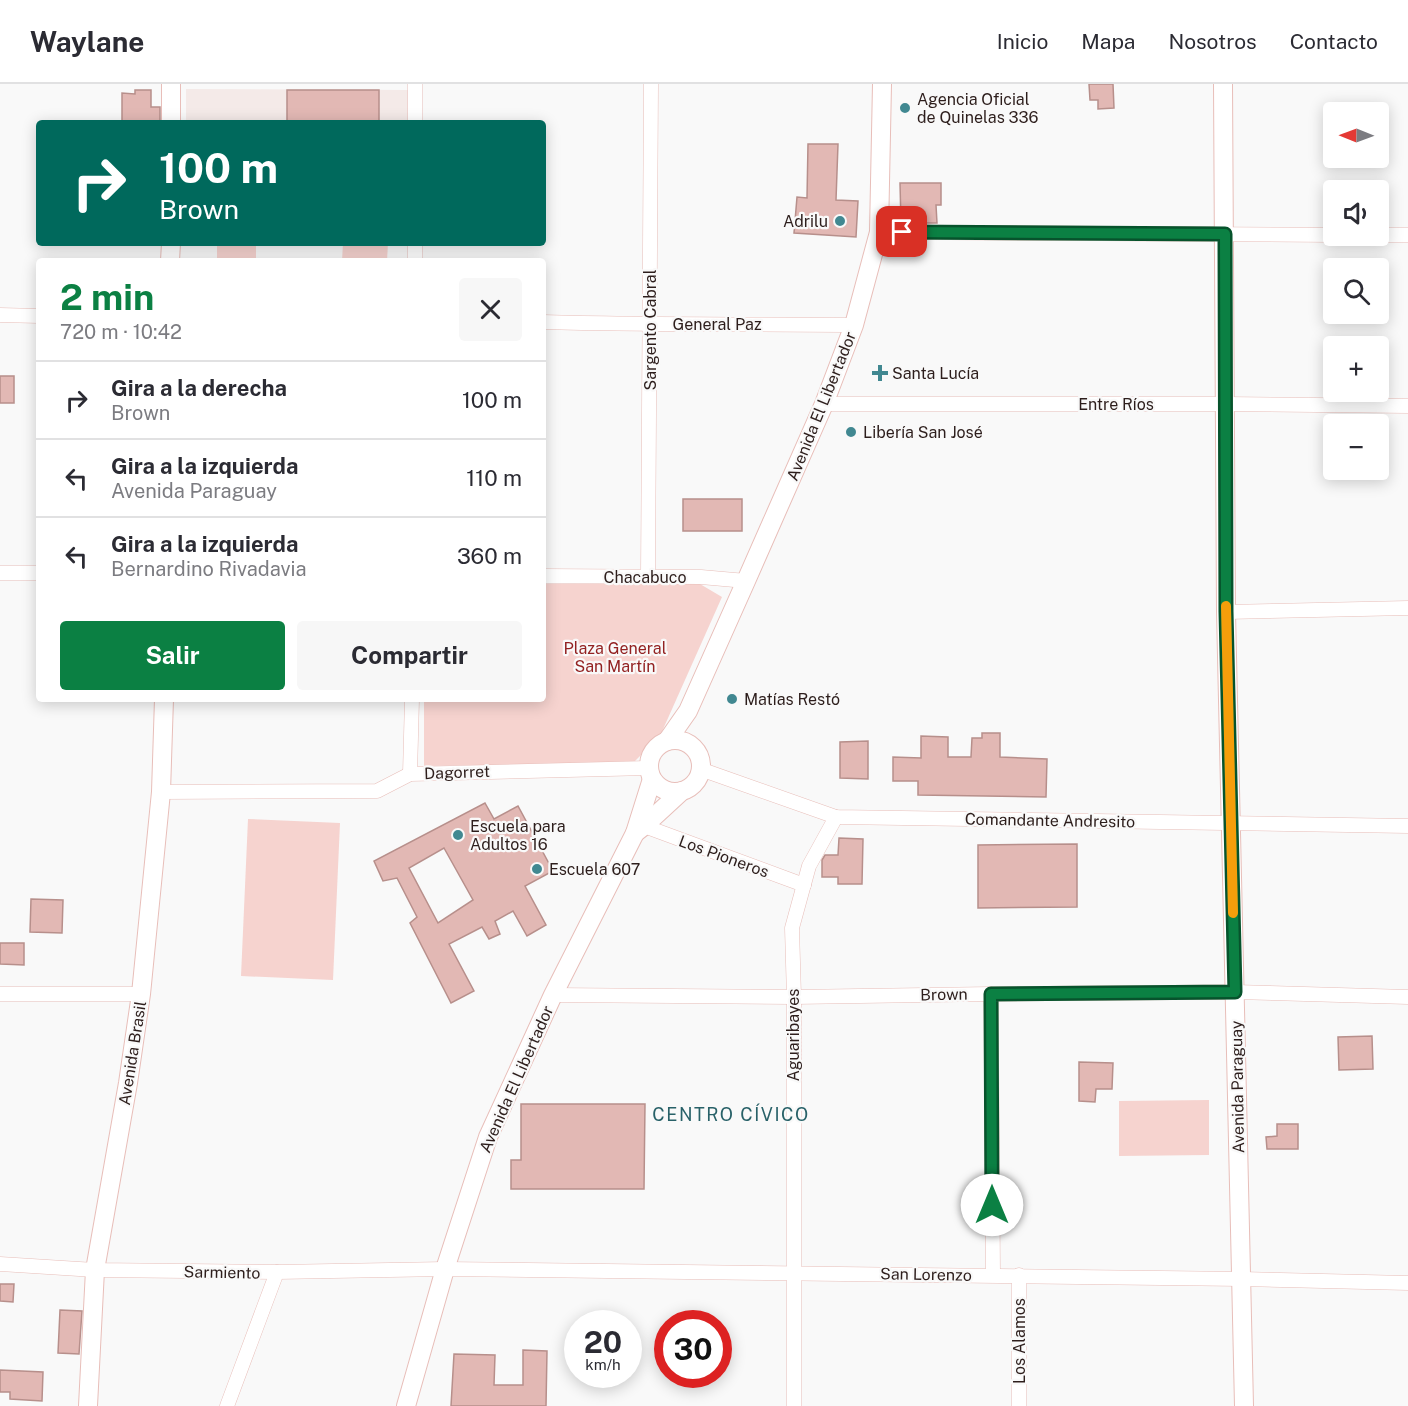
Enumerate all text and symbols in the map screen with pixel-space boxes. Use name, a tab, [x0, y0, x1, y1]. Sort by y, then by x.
text: Waylane	[30, 25, 144, 58]
text: Inicio	[997, 29, 1048, 54]
text: Mapa	[1081, 29, 1135, 54]
text: Nosotros	[1168, 29, 1257, 54]
text: Contacto	[1290, 29, 1378, 54]
place label: Agencia Oficial de Quinelas 336	[917, 90, 1039, 127]
marker: Agencia Oficial de Quinelas 336	[898, 101, 912, 115]
north arrow	[1323, 102, 1389, 168]
map controls	[1323, 102, 1389, 480]
text: 100 m	[159, 143, 278, 192]
icon: right	[60, 144, 138, 222]
button: sound	[1323, 180, 1389, 246]
text: Brown	[159, 193, 239, 225]
pin	[876, 206, 927, 257]
place label: Adrilu	[783, 212, 828, 231]
marker: Adrilu	[833, 214, 847, 228]
icon: arrive	[885, 215, 918, 248]
button: search	[1323, 258, 1389, 324]
street label: Sargento Cabral	[641, 269, 660, 390]
text: 2 min	[60, 276, 154, 318]
button: close	[459, 278, 522, 341]
street label: General Paz	[672, 315, 762, 334]
text: 720 m · 10:42	[60, 320, 182, 344]
street label: Avenida El Libertador	[783, 329, 860, 484]
button: +	[1323, 336, 1389, 402]
place label: Santa Lucía	[892, 364, 979, 383]
marker: Santa Lucía	[873, 366, 887, 380]
text: Gira a la derecha	[111, 375, 287, 401]
icon: right	[60, 384, 93, 417]
text: 100 m	[462, 387, 522, 413]
street label: Entre Ríos	[1078, 395, 1154, 414]
text: Brown	[111, 401, 170, 425]
button: −	[1323, 414, 1389, 480]
place label: Libería San José	[863, 423, 983, 442]
marker: Libería San José	[844, 425, 858, 439]
text: Gira a la izquierda	[111, 453, 298, 479]
icon: left	[60, 462, 93, 495]
text: 110 m	[466, 465, 522, 491]
text: Avenida Paraguay	[111, 479, 277, 503]
text: Gira a la izquierda	[111, 531, 298, 557]
icon: left	[60, 540, 93, 573]
text: 360 m	[457, 543, 522, 569]
text: Bernardino Rivadavia	[111, 557, 307, 581]
street label: Chacabuco	[604, 568, 687, 587]
button: Salir	[60, 621, 285, 690]
button: Compartir	[297, 621, 522, 690]
park label: Plaza General San Martín	[563, 639, 667, 676]
place label: Matías Restó	[744, 690, 840, 709]
marker: Matías Restó	[725, 692, 739, 706]
street label: Dagorret	[424, 762, 490, 783]
street label: Comandante Andresito	[965, 810, 1135, 831]
place label: Escuela para Adultos 16	[470, 817, 565, 854]
marker: Escuela para Adultos 16	[451, 828, 465, 842]
street label: Los Pioneros	[676, 831, 772, 882]
place label: Escuela 607	[549, 860, 640, 879]
marker: Escuela 607	[530, 862, 544, 876]
street label: Brown	[920, 985, 968, 1004]
street label: Aguaribayes	[784, 989, 803, 1081]
street label: Avenida Brasil	[115, 999, 150, 1107]
street label: Avenida El Libertador	[475, 1003, 557, 1156]
street label: Avenida Paraguay	[1227, 1020, 1248, 1153]
district label: CENTRO CÍVICO	[652, 1103, 810, 1125]
position arrow	[960, 1173, 1024, 1237]
street label: Sarmiento	[184, 1262, 260, 1283]
street label: San Lorenzo	[880, 1264, 972, 1285]
street label: Los Alamos	[1010, 1298, 1029, 1384]
speed limit sign: 30	[654, 1310, 732, 1388]
text: 20	[584, 1324, 622, 1360]
text: km/h	[585, 1356, 621, 1373]

